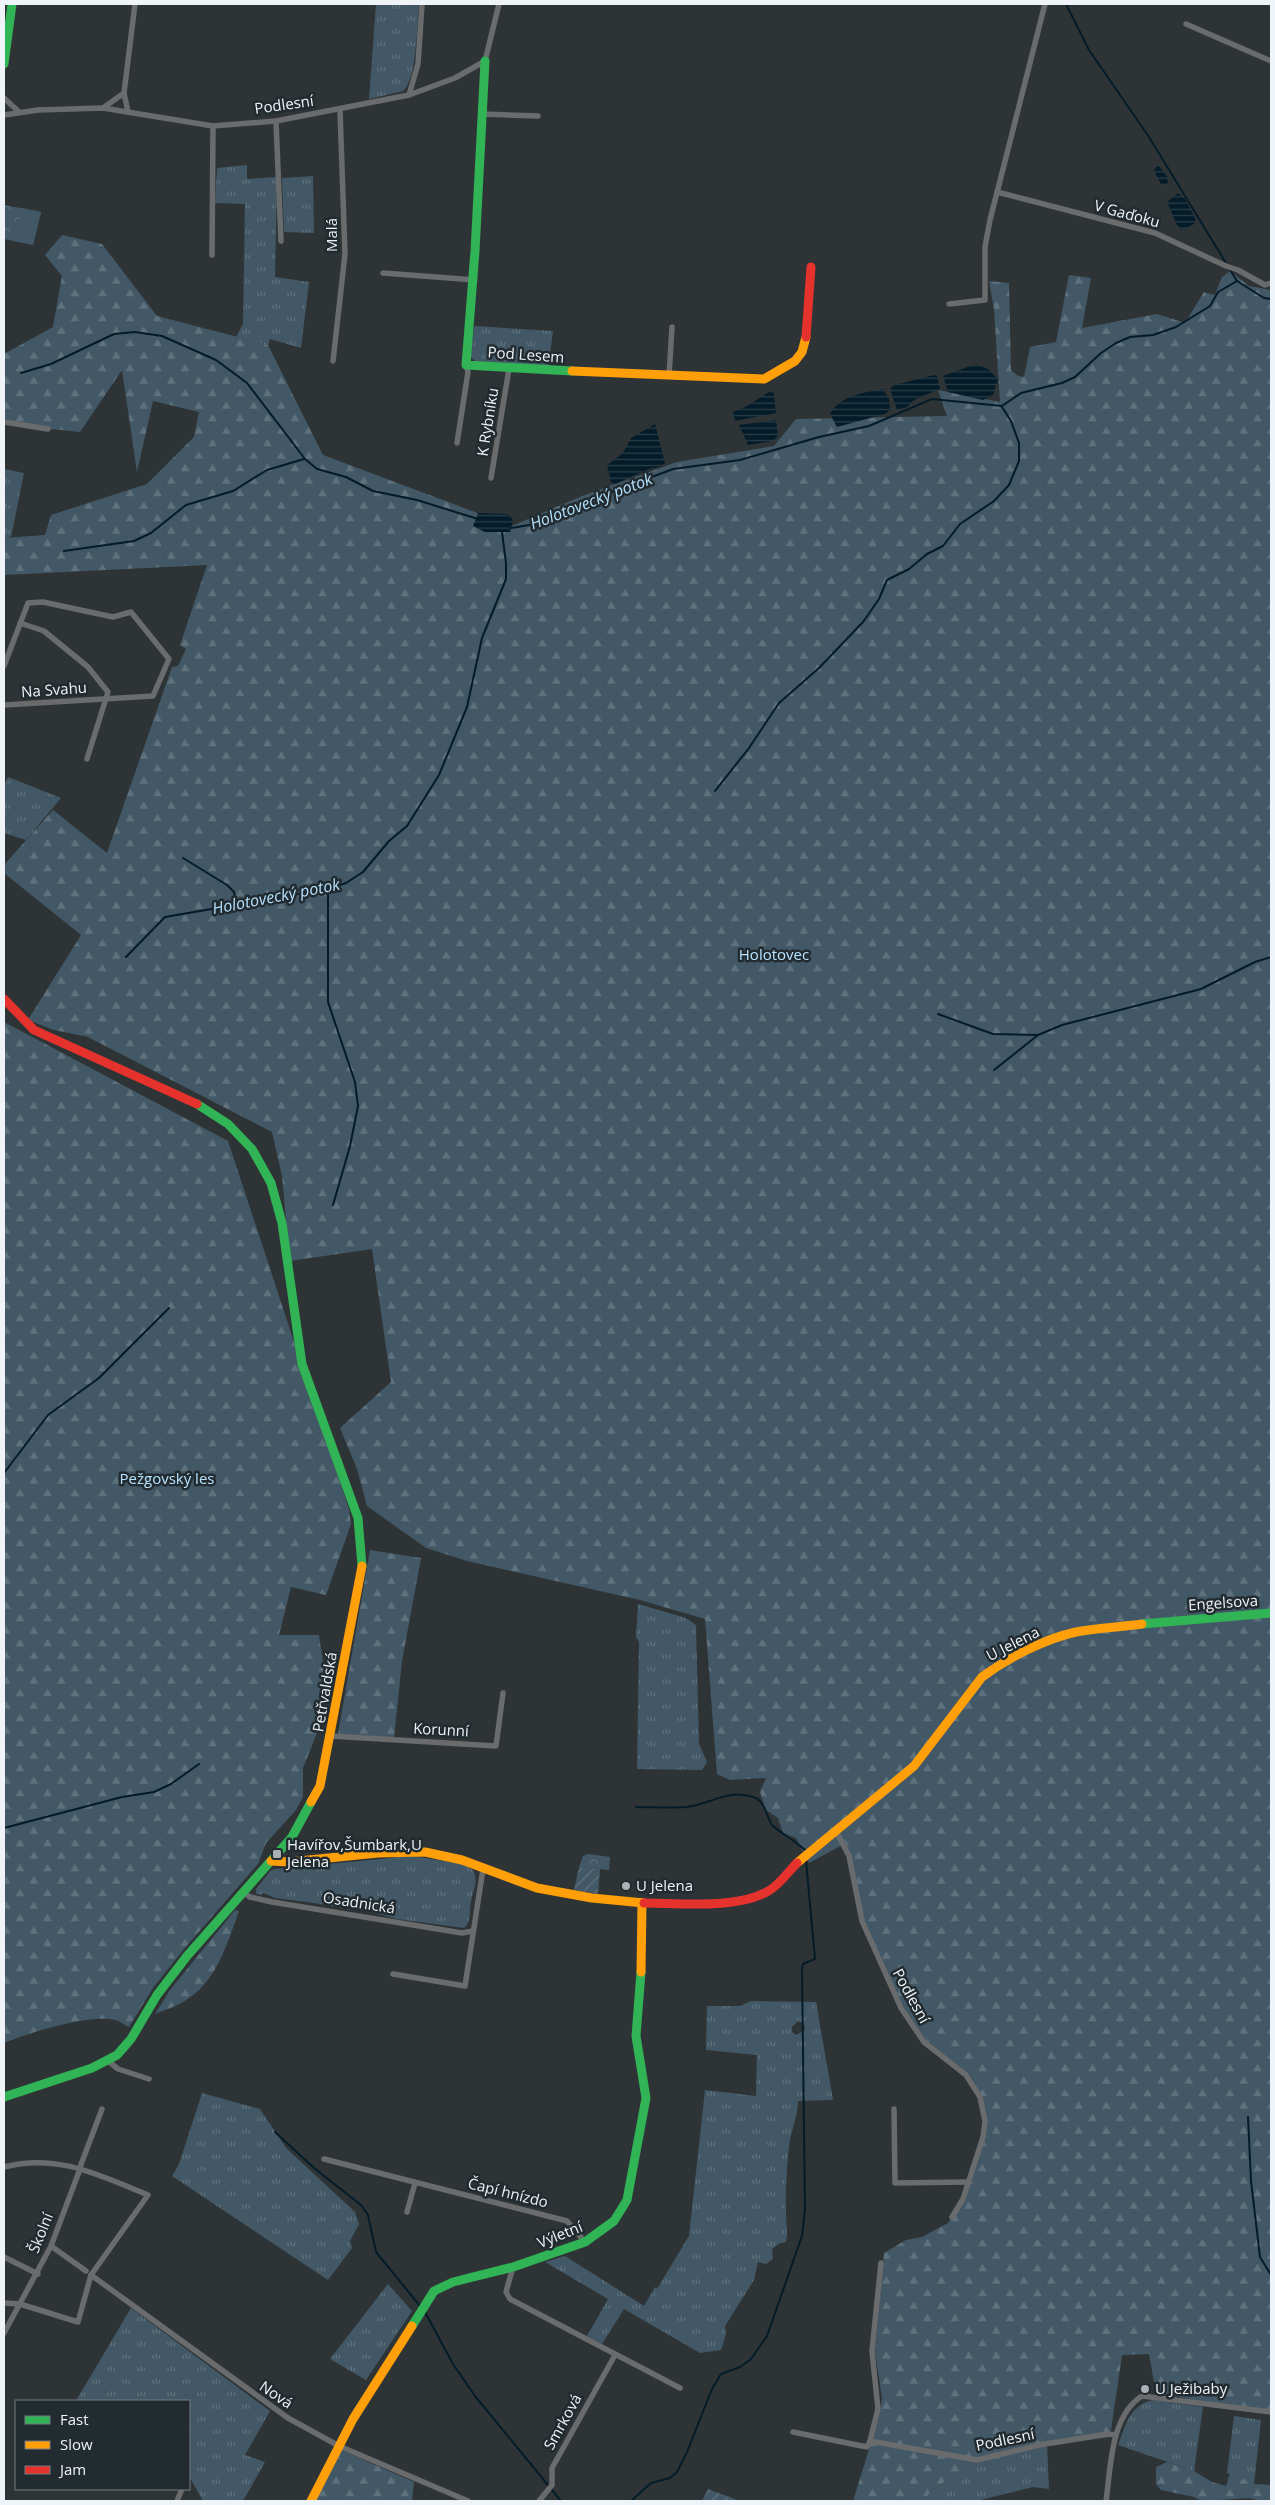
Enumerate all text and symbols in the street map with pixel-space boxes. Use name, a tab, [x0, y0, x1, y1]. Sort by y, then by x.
street label: Podlesní	[253, 90, 316, 118]
street label: V Gaďoku	[1092, 195, 1162, 231]
street label: Malá	[321, 218, 341, 252]
street label: Pod Lesem	[487, 341, 565, 367]
street label: K Rybníku	[472, 386, 502, 458]
water label: Holotovecký potok	[527, 467, 656, 534]
street label: Na Svahu	[20, 677, 88, 701]
water label: Holotovecký potok	[210, 873, 343, 919]
park label: Holotovec	[739, 944, 809, 964]
park label: Pežgovský les	[120, 1468, 214, 1488]
street label: Engelsova	[1187, 1590, 1258, 1614]
street label: U Jelena	[983, 1621, 1042, 1665]
street label: Petřvaldská	[307, 1650, 341, 1733]
street label: Korunní	[413, 1718, 471, 1741]
place label: Havířov,Šumbark,U Jelena	[285, 1834, 422, 1871]
marker: Havířov,Šumbark,U Jelena	[271, 1848, 283, 1860]
place label: U Jelena	[636, 1875, 693, 1895]
marker: U Jelena	[620, 1880, 632, 1892]
street label: Osadnická	[322, 1886, 397, 1918]
street label: Podlesní	[889, 1965, 936, 2027]
street label: Čapí hnízdo	[466, 2172, 550, 2212]
street label: Školní	[23, 2208, 58, 2256]
street label: Výletní	[534, 2216, 586, 2252]
street label: Nová	[256, 2376, 297, 2413]
place label: U Ježibaby	[1155, 2378, 1228, 2398]
marker: U Ježibaby	[1139, 2383, 1151, 2395]
street label: Smrková	[539, 2390, 586, 2453]
legend	[15, 2400, 190, 2490]
text: Fast	[60, 2409, 89, 2429]
street label: Podlesní	[974, 2423, 1037, 2455]
text: Slow	[60, 2434, 93, 2454]
text: Jam	[58, 2459, 86, 2479]

